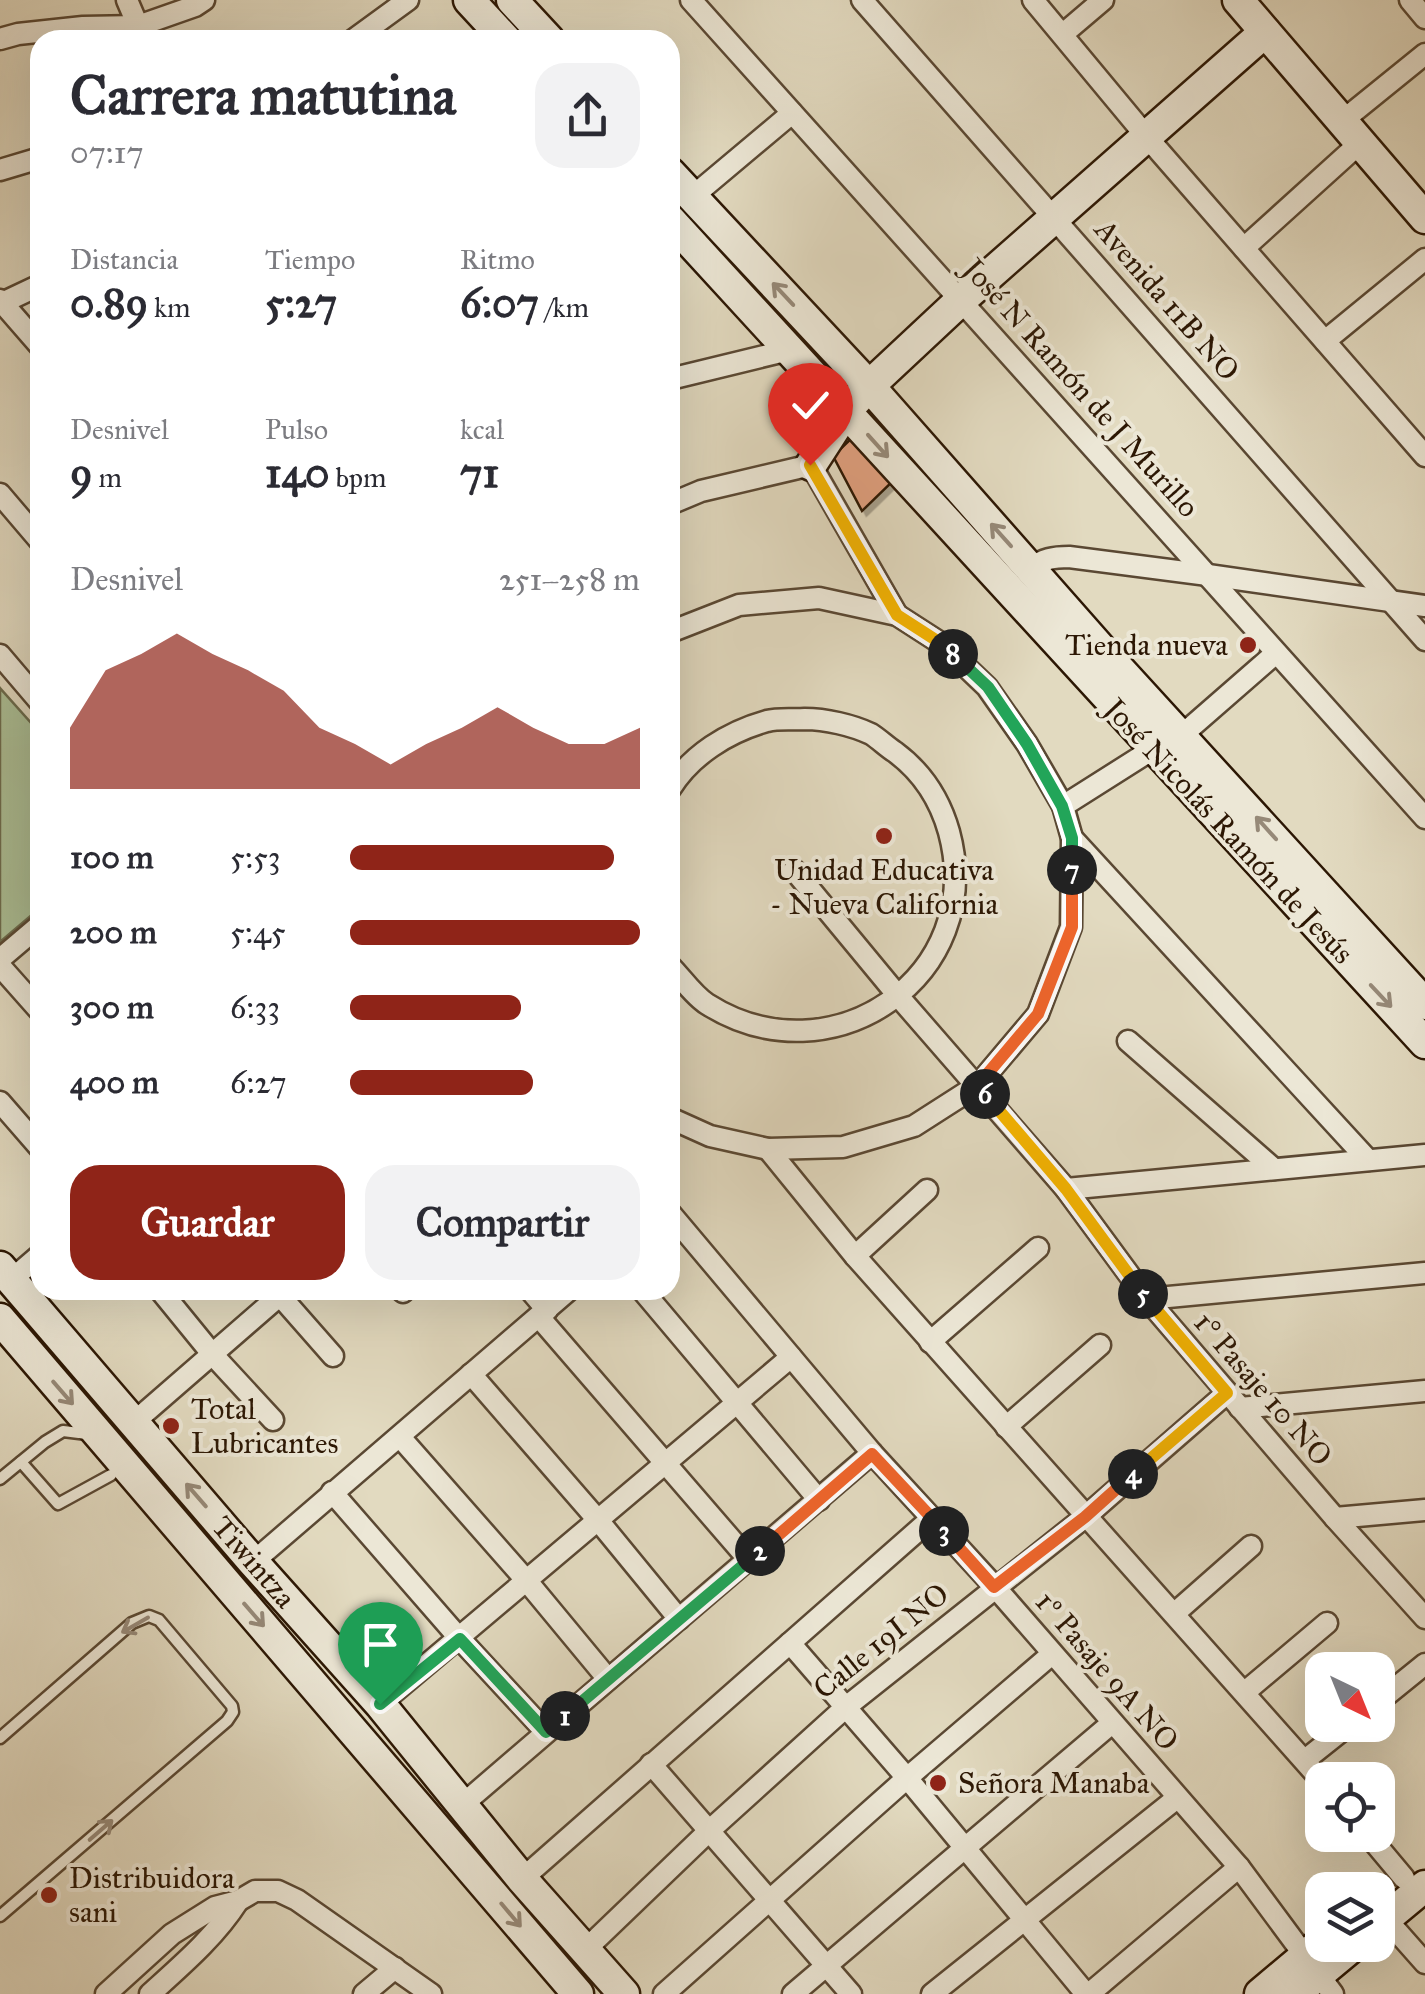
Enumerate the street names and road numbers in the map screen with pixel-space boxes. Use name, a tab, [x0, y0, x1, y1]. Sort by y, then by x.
street label: Avenida 11B NO	[1086, 210, 1247, 388]
street label: José N Ramón de J Murillo	[953, 249, 1207, 525]
street label: José Nicolás Ramón de Jesús	[1095, 689, 1361, 971]
street label: 1° Pasaje 10 NO	[1186, 1305, 1340, 1473]
street label: Tiwintza	[204, 1509, 304, 1615]
street label: Calle 19I NO	[806, 1576, 956, 1707]
street label: 1º Pasaje 9A NO	[1027, 1584, 1186, 1759]

